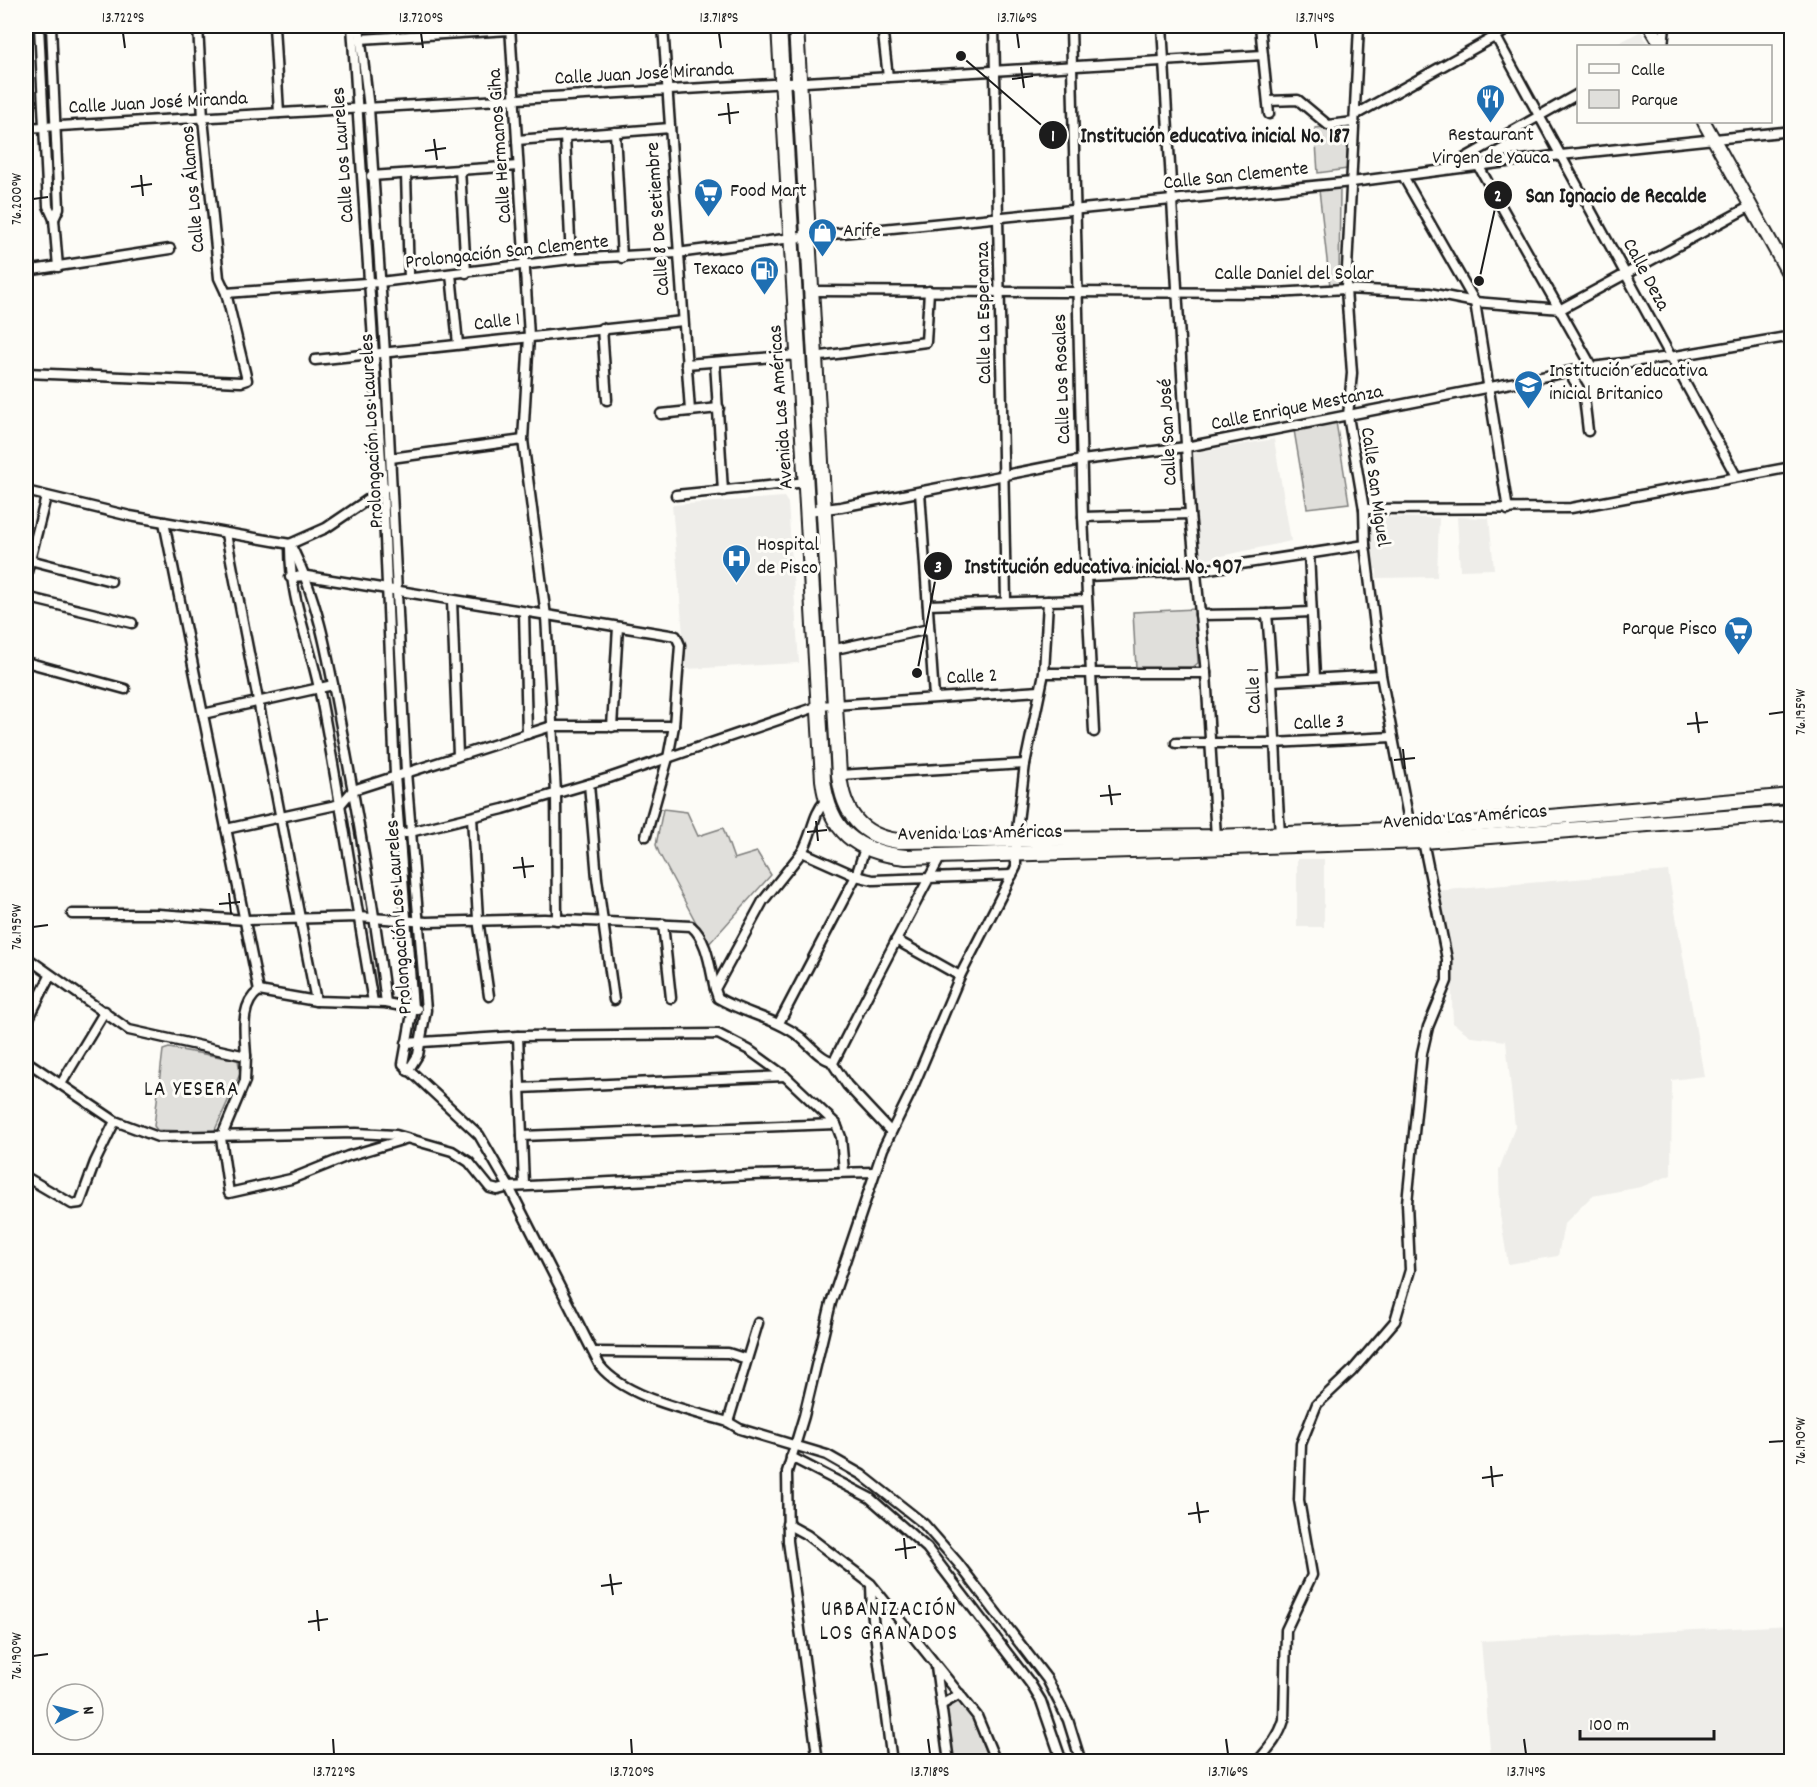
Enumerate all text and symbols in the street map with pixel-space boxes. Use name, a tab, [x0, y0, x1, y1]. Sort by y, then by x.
text: 13.722°S	[102, 8, 144, 30]
text: 13.720°S	[399, 8, 443, 30]
text: 13.718°S	[700, 8, 738, 30]
text: 13.716°S	[997, 8, 1037, 30]
text: 13.714°S	[1295, 8, 1335, 30]
legend	[1577, 45, 1772, 123]
street label: Calle Juan José Miranda	[554, 56, 735, 94]
text: Calle	[1631, 59, 1665, 84]
street label: Calle Hermanos Giha	[482, 67, 520, 224]
restaurant icon: Restaurant Virgen de Yauca	[1475, 82, 1507, 124]
street label: Calle Juan José Miranda	[68, 85, 249, 123]
street label: Calle Los Laureles	[325, 86, 363, 224]
text: Parque	[1631, 89, 1678, 114]
callout: Institución educativa inicial No. 187	[1038, 115, 1362, 154]
place label: Restaurant Virgen de Yauca	[1432, 122, 1550, 173]
text: Institución educativa inicial No. 187	[1080, 123, 1350, 153]
street label: Calle Los Álamos	[174, 124, 214, 254]
text: 1	[1051, 125, 1055, 150]
street label: Calle 8 De Setiembre	[640, 141, 678, 297]
street label: Calle San Clemente	[1162, 155, 1310, 199]
text: 76.200°W	[7, 173, 29, 225]
supermarket icon: Food Mart	[693, 176, 725, 218]
callout: San Ignacio de Recalde	[1483, 176, 1718, 215]
place label: Food Mart	[730, 178, 807, 206]
text: San Ignacio de Recalde	[1525, 183, 1707, 213]
text: 2	[1494, 185, 1502, 210]
shop icon: Arife	[806, 216, 838, 258]
place label: Arife	[843, 218, 881, 246]
street label: Prolongación San Clemente	[404, 228, 610, 278]
street label: Calle Deza	[1614, 234, 1676, 317]
street label: Calle La Esperanza	[970, 241, 1000, 385]
fuel station icon: Texaco	[749, 254, 781, 296]
place label: Texaco	[693, 256, 744, 284]
street label: Calle Daniel del Solar	[1214, 261, 1374, 289]
street label: Calle 1	[472, 306, 522, 340]
street label: Calle Los Rosales	[1047, 313, 1079, 445]
street label: Avenida Las Américas	[762, 324, 802, 490]
street label: Prolongación Los Laureles	[354, 333, 392, 529]
place label: Institución educativa inicial Britanico	[1549, 358, 1708, 409]
school or university icon: Institución educativa inicial Britanico	[1512, 368, 1544, 410]
street label: Calle San José	[1152, 378, 1186, 486]
street label: Calle Enrique Mestanza	[1209, 379, 1386, 439]
street label: Calle San Miguel	[1352, 425, 1396, 549]
place label: Hospital de Pisco	[757, 532, 819, 583]
hospital icon: Hospital de Pisco	[720, 542, 752, 584]
callout: Institución educativa inicial No. 907	[923, 546, 1254, 585]
text: Institución educativa inicial No. 907	[964, 554, 1242, 584]
text: 3	[934, 556, 942, 581]
supermarket icon: Parque Pisco	[1722, 614, 1754, 656]
place label: Parque Pisco	[1622, 616, 1717, 644]
street label: Calle 2	[946, 663, 998, 693]
street label: Calle 1	[1240, 667, 1270, 715]
text: 76.195°W	[1791, 689, 1813, 735]
street label: Calle 3	[1293, 709, 1345, 739]
street label: Avenida Las Américas	[1382, 798, 1548, 838]
street label: Prolongación Los Laureles	[379, 819, 421, 1015]
street label: Avenida Las Américas	[897, 819, 1063, 849]
text: 76.195°W	[7, 904, 29, 950]
district label: LA YESERA	[144, 1076, 240, 1106]
text: 76.190°W	[1791, 1417, 1813, 1465]
district label: URBANIZACIÓN LOS GRANADOS	[819, 1596, 959, 1650]
text: 76.190°W	[7, 1632, 29, 1680]
north arrow	[45, 1682, 105, 1742]
scale bar	[1580, 1703, 1714, 1741]
text: N	[76, 1705, 99, 1716]
text: 100 m	[1589, 1714, 1629, 1739]
text: 13.722°S	[313, 1762, 355, 1784]
text: 13.720°S	[610, 1762, 654, 1784]
text: 13.718°S	[911, 1762, 949, 1784]
text: 13.716°S	[1208, 1762, 1248, 1784]
text: 13.714°S	[1506, 1762, 1546, 1784]

